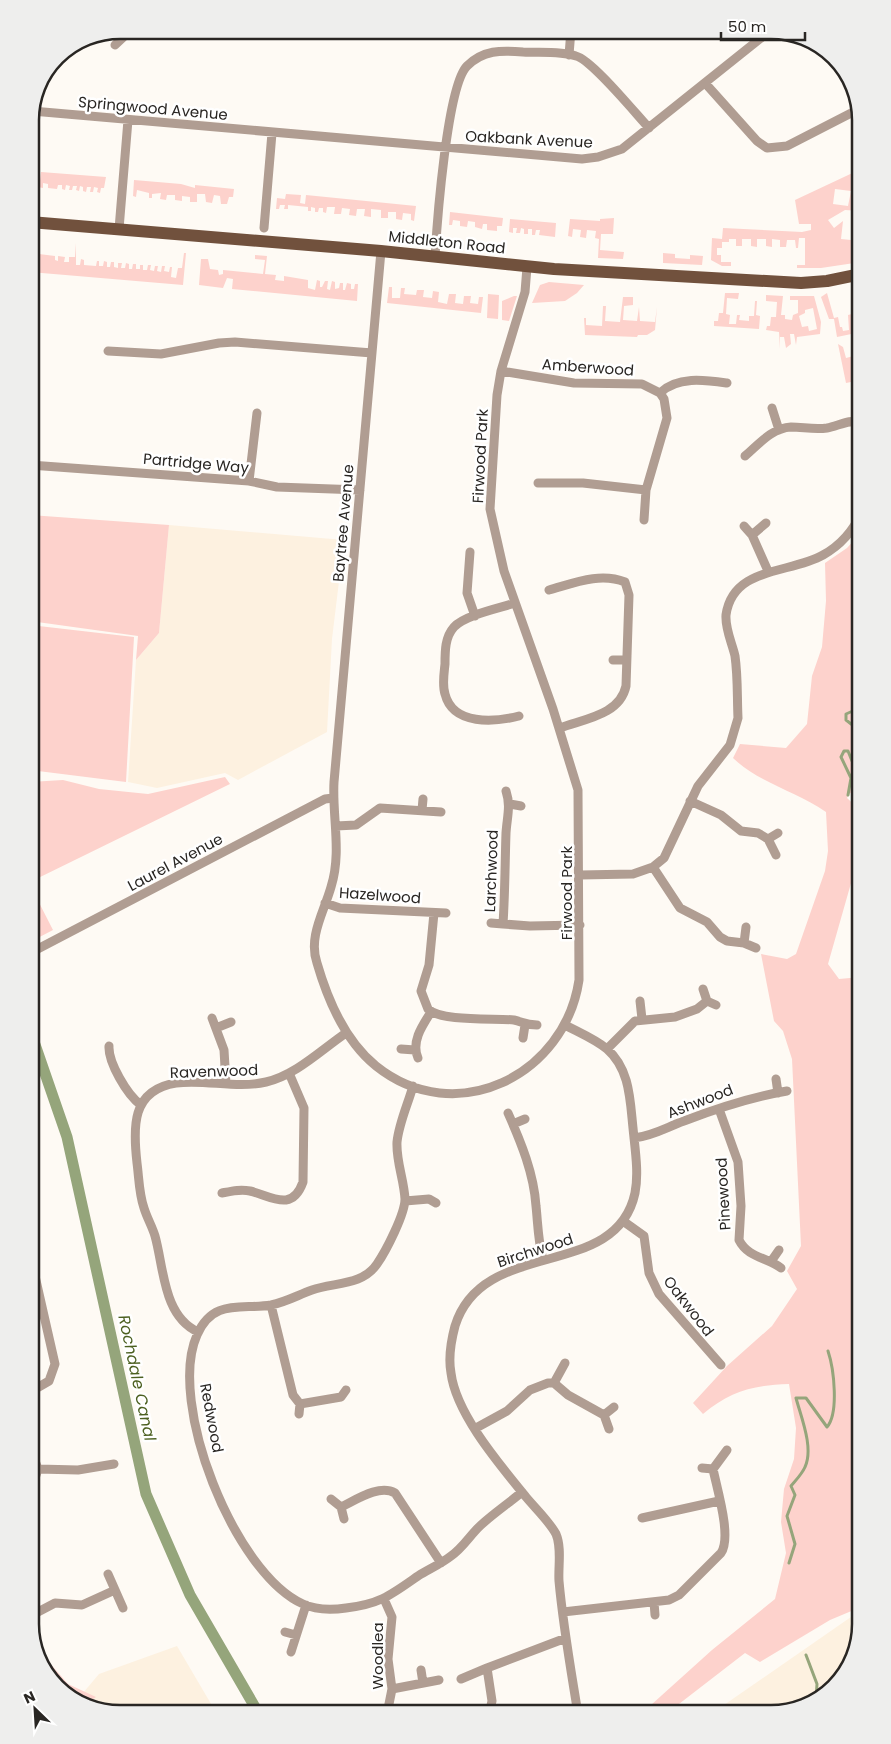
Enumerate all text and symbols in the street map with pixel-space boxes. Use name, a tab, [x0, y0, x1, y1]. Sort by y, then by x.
scale bar	[721, 10, 805, 42]
text: 50 m	[728, 16, 766, 37]
street label: Springwood Avenue	[77, 91, 229, 125]
street label: Oakbank Avenue	[465, 125, 593, 153]
street label: Middleton Road	[387, 225, 507, 259]
street label: Amberwood	[541, 353, 635, 381]
street label: Firwood Park	[467, 408, 493, 504]
street label: Partridge Way	[142, 448, 250, 478]
street label: Baytree Avenue	[327, 463, 359, 583]
street label: Laurel Avenue	[124, 828, 226, 896]
street label: Larchwood	[479, 829, 503, 913]
street label: Firwood Park	[556, 845, 577, 940]
street label: Hazelwood	[338, 882, 422, 908]
street label: Ravenwood	[170, 1059, 258, 1083]
street label: Ashwood	[664, 1079, 736, 1123]
street label: Pinewood	[711, 1157, 735, 1231]
street label: Birchwood	[494, 1228, 576, 1272]
street label: Oakwood	[659, 1271, 719, 1341]
water label: Rochdale Canal	[112, 1313, 162, 1443]
street label: Redwood	[195, 1382, 229, 1454]
street label: Woodlea	[367, 1622, 388, 1690]
north arrow	[10, 1684, 60, 1734]
text: N	[21, 1686, 39, 1709]

